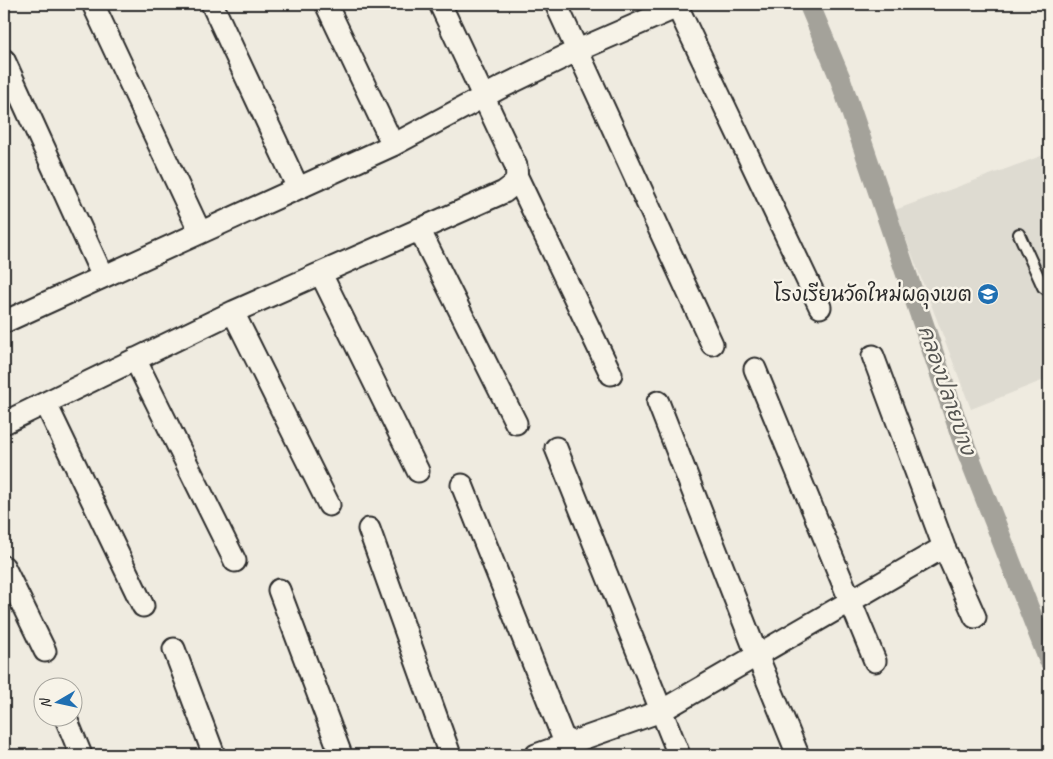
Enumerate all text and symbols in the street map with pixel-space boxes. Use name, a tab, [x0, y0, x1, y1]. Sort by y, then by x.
place label: โรงเรียนวัดใหม่ผดุงเขต	[774, 281, 972, 310]
school or university icon: โรงเรียนวัดใหม่ผดุงเขต	[976, 282, 1000, 306]
water label: คลองปลายบาง	[913, 322, 982, 460]
north arrow	[32, 676, 82, 726]
text: N	[36, 696, 55, 710]

